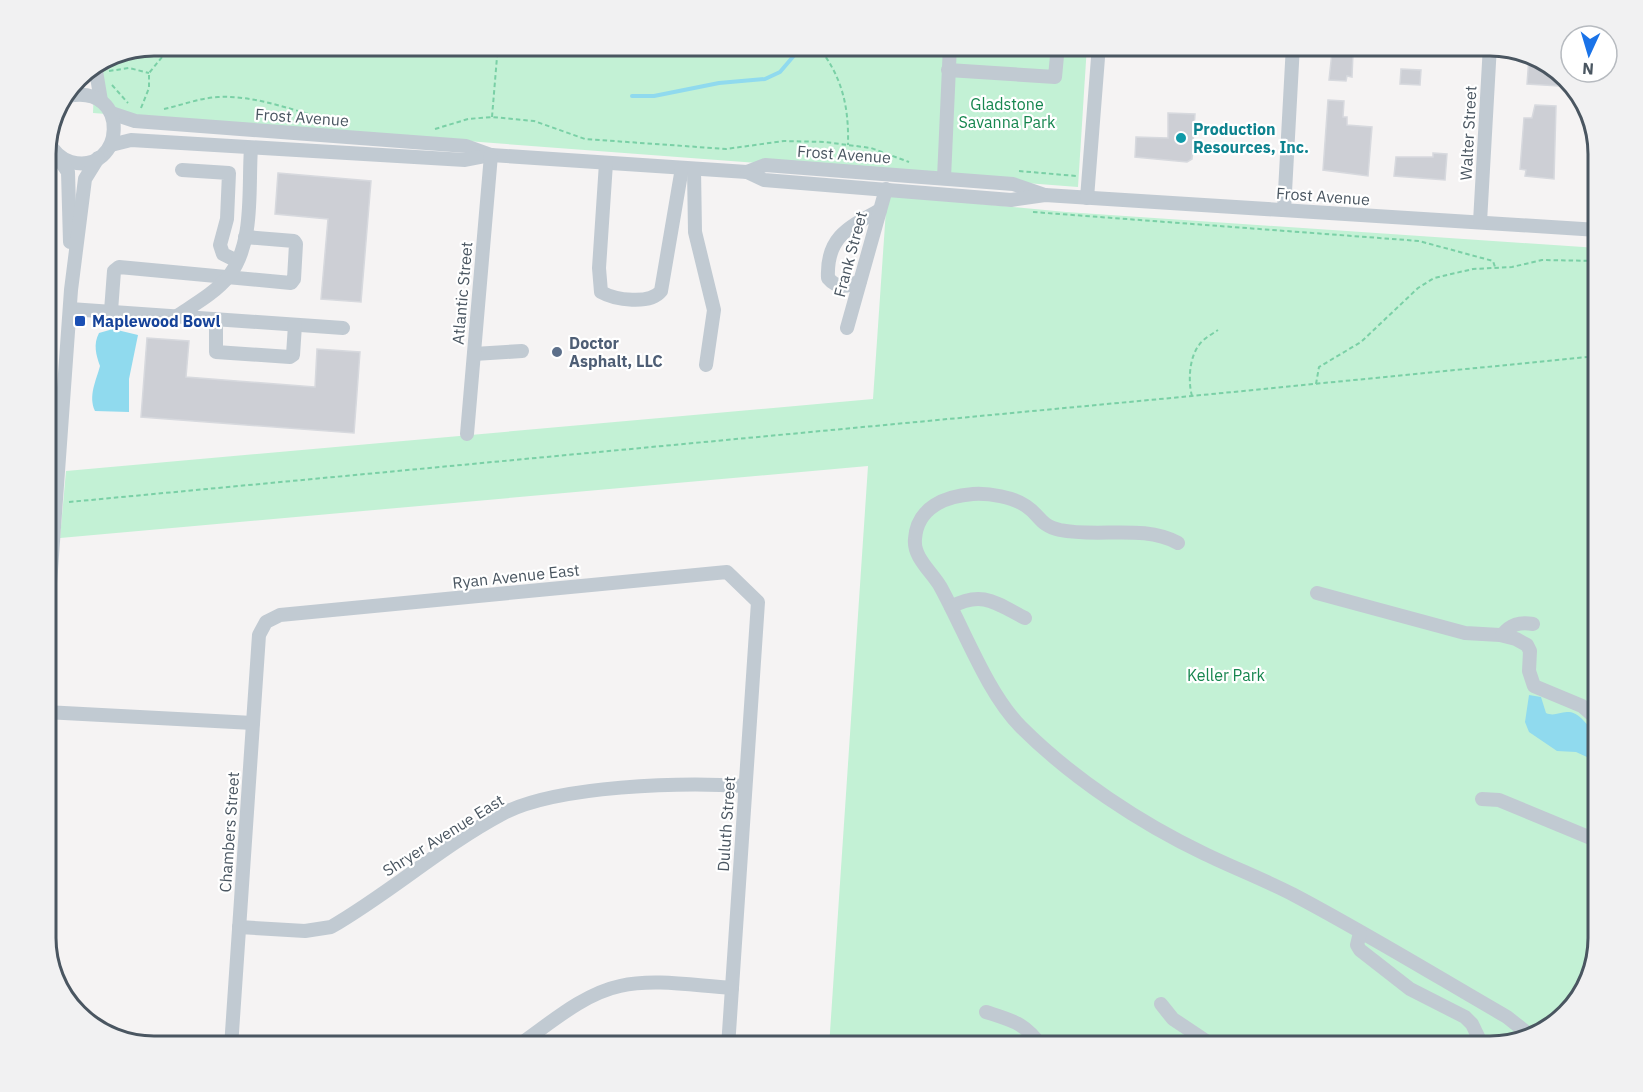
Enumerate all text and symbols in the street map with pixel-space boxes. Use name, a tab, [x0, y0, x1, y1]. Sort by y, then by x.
north arrow	[1559, 24, 1619, 84]
text: N	[1581, 59, 1594, 79]
street label: Walter Street	[1456, 85, 1480, 181]
park label: Gladstone Savanna Park	[959, 94, 1056, 132]
street label: Frost Avenue	[254, 104, 350, 130]
place label: Production Resources, Inc.	[1193, 119, 1309, 157]
marker: Production Resources, Inc.	[1174, 131, 1188, 145]
street label: Frost Avenue	[796, 141, 892, 167]
street label: Frost Avenue	[1275, 183, 1371, 209]
street label: Frank Street	[829, 209, 871, 299]
street label: Atlantic Street	[448, 241, 476, 345]
place label: Maplewood Bowl	[92, 311, 221, 331]
marker: Maplewood Bowl	[73, 314, 87, 328]
place label: Doctor Asphalt, LLC	[569, 333, 663, 371]
marker: Doctor Asphalt, LLC	[550, 345, 564, 359]
street label: Ryan Avenue East	[451, 559, 581, 593]
park label: Keller Park	[1187, 665, 1266, 685]
street label: Chambers Street	[215, 771, 243, 893]
street label: Duluth Street	[713, 776, 739, 872]
street label: Shryer Avenue East	[379, 790, 507, 880]

